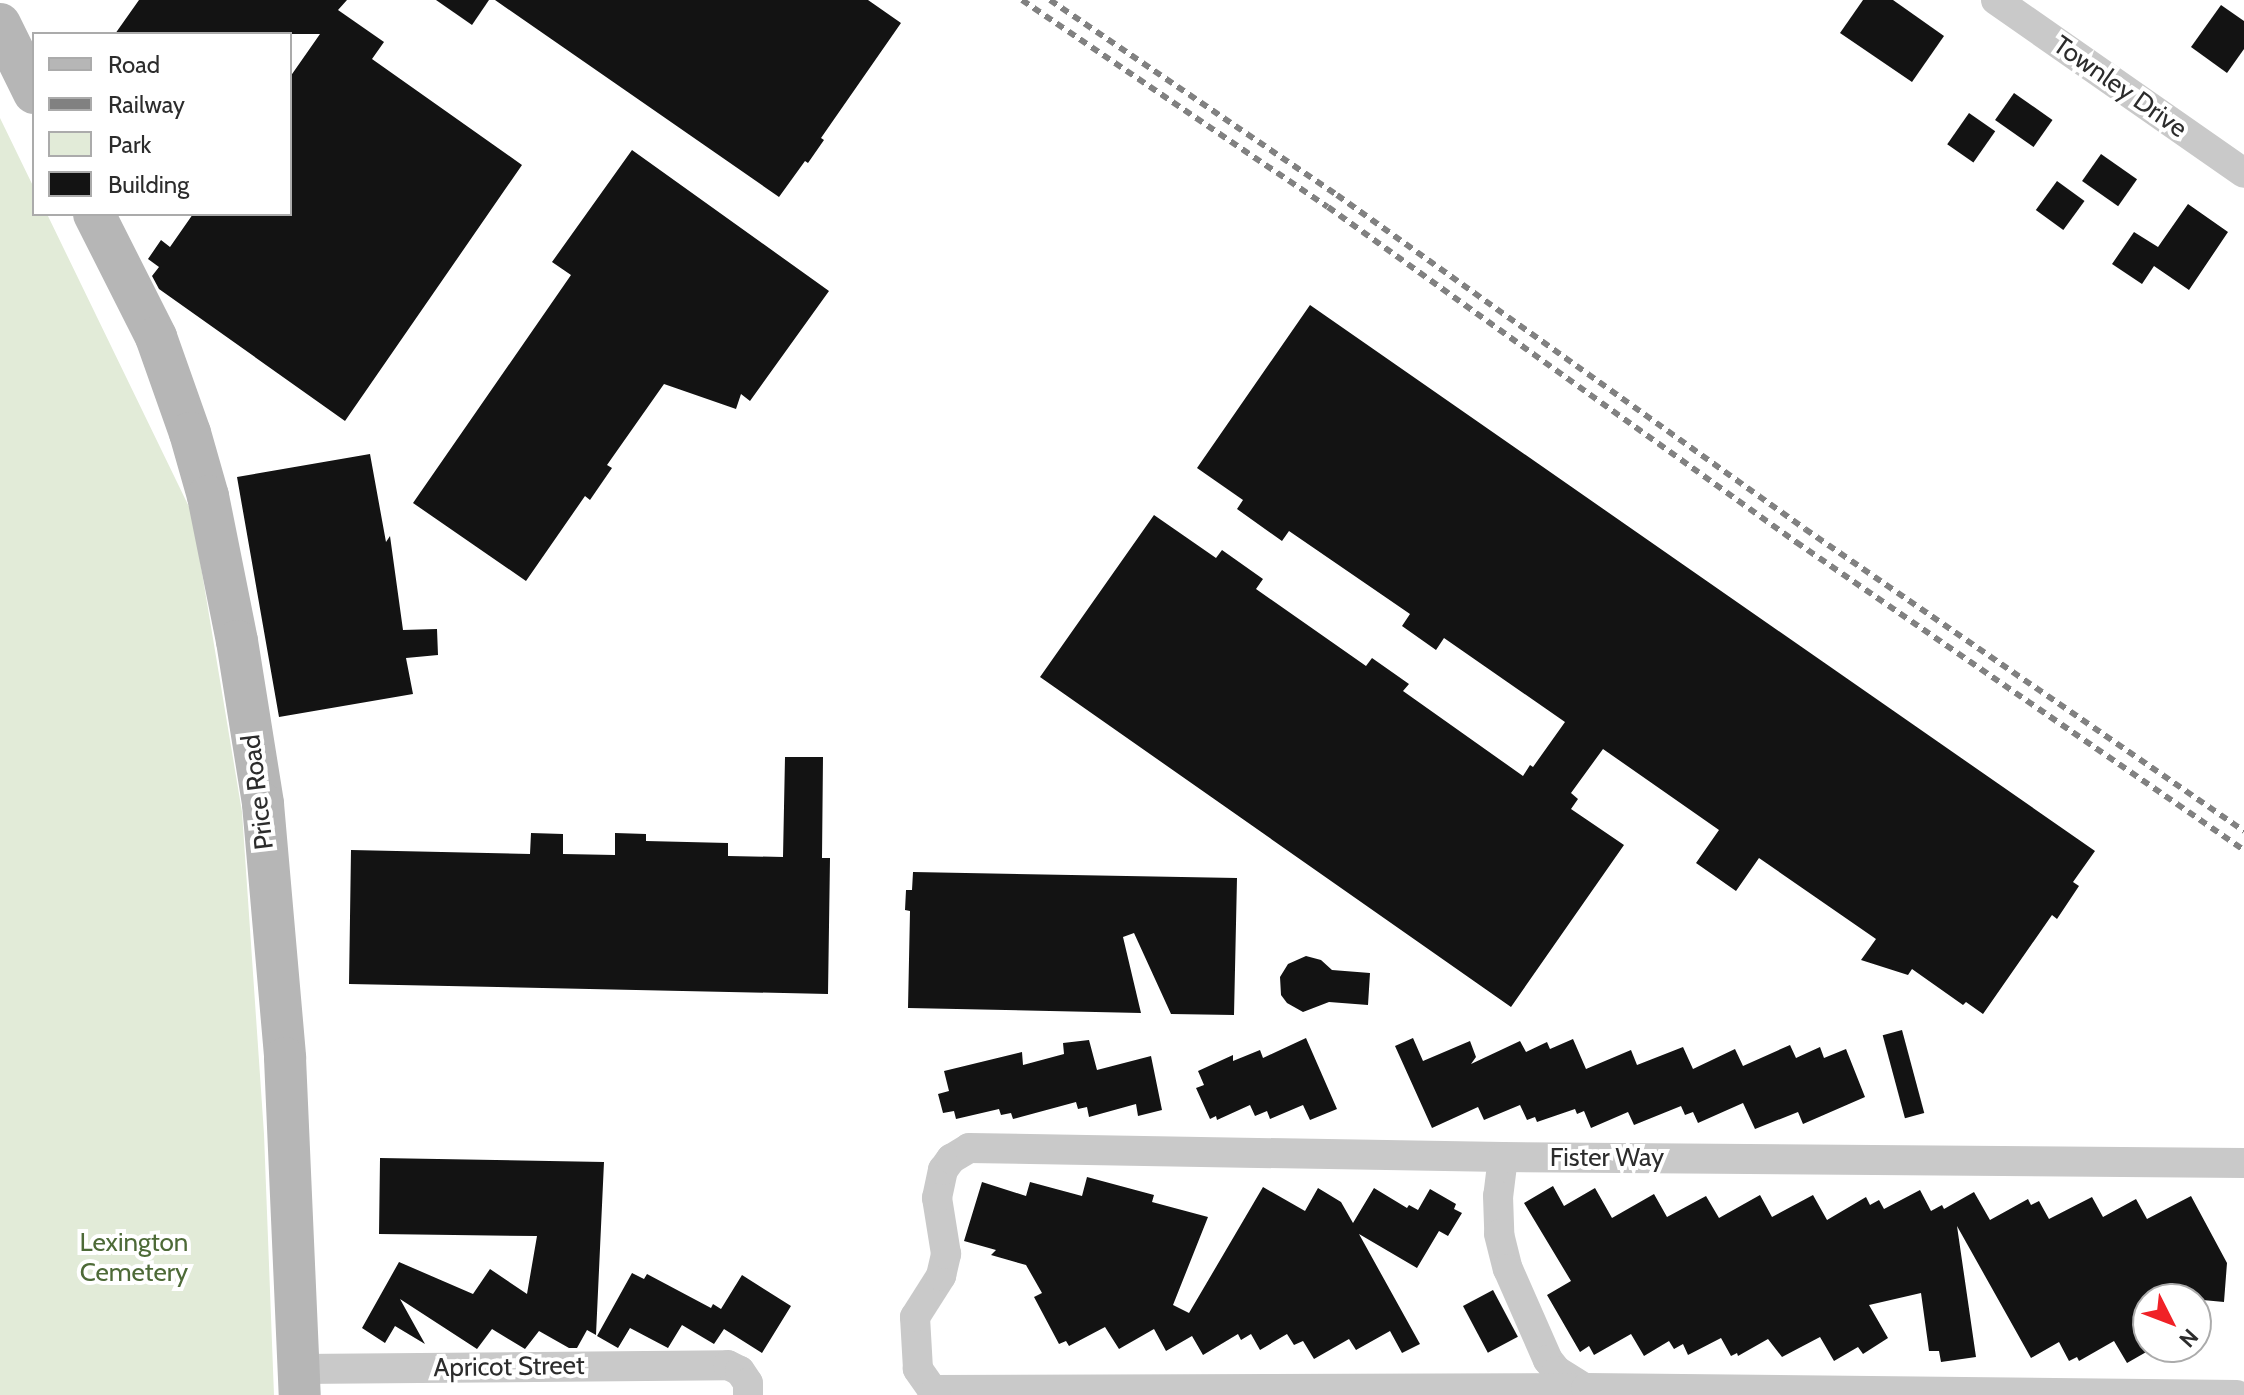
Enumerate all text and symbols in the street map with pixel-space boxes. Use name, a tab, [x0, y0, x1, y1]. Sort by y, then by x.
street label: Townley Drive	[2047, 30, 2193, 144]
legend	[32, 32, 292, 216]
text: Road	[108, 50, 160, 79]
text: Railway	[108, 90, 185, 119]
text: Park	[108, 130, 151, 159]
text: Building	[108, 170, 189, 199]
street label: Price Road	[235, 733, 281, 851]
street label: Fister Way	[1550, 1142, 1664, 1174]
park label: Lexington Cemetery	[80, 1227, 188, 1288]
north arrow	[2132, 1283, 2212, 1363]
text: N	[2173, 1323, 2204, 1353]
street label: Apricot Street	[433, 1350, 585, 1384]

